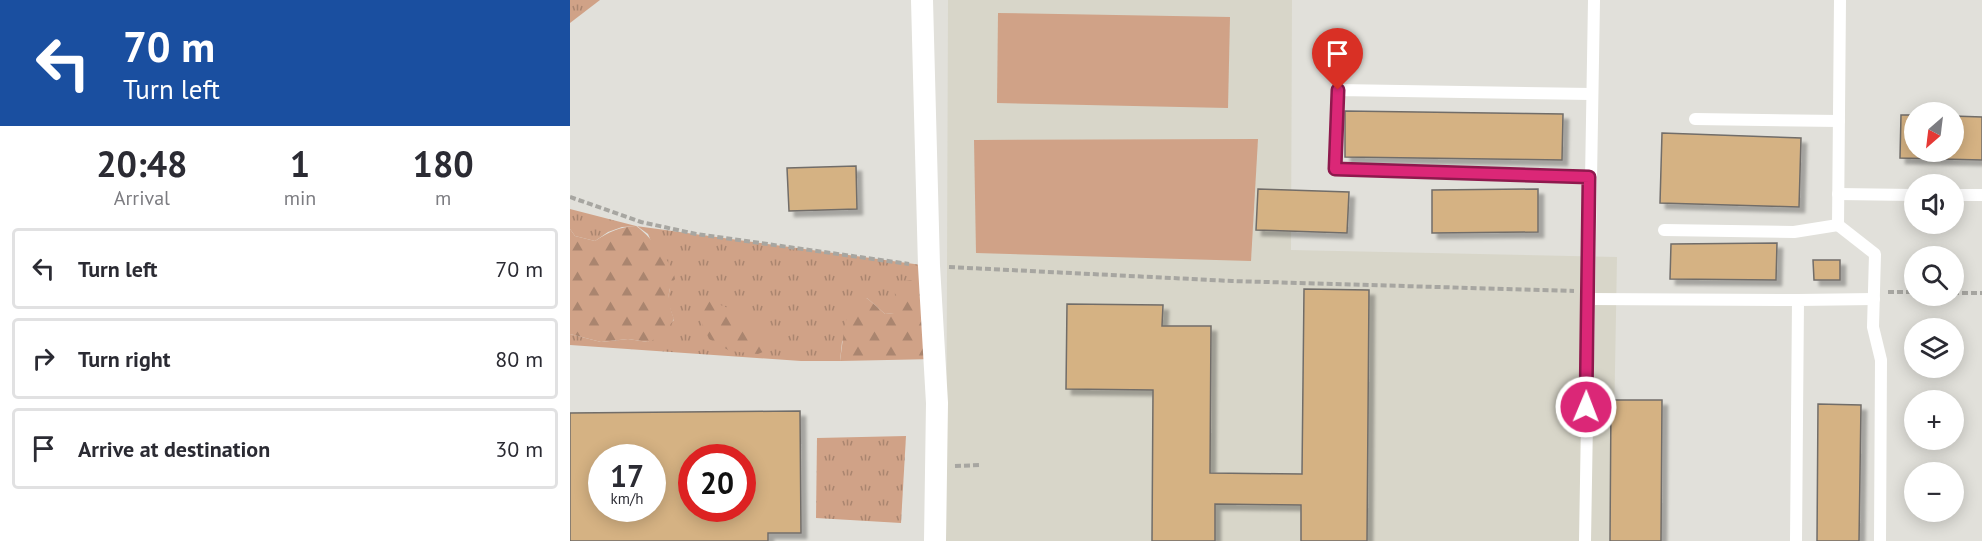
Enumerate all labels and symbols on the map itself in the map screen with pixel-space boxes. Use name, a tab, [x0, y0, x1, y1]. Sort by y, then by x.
pin	[1312, 28, 1363, 90]
north arrow	[1904, 102, 1964, 162]
position arrow	[1554, 375, 1618, 439]
speed limit sign: 20	[678, 444, 756, 522]

